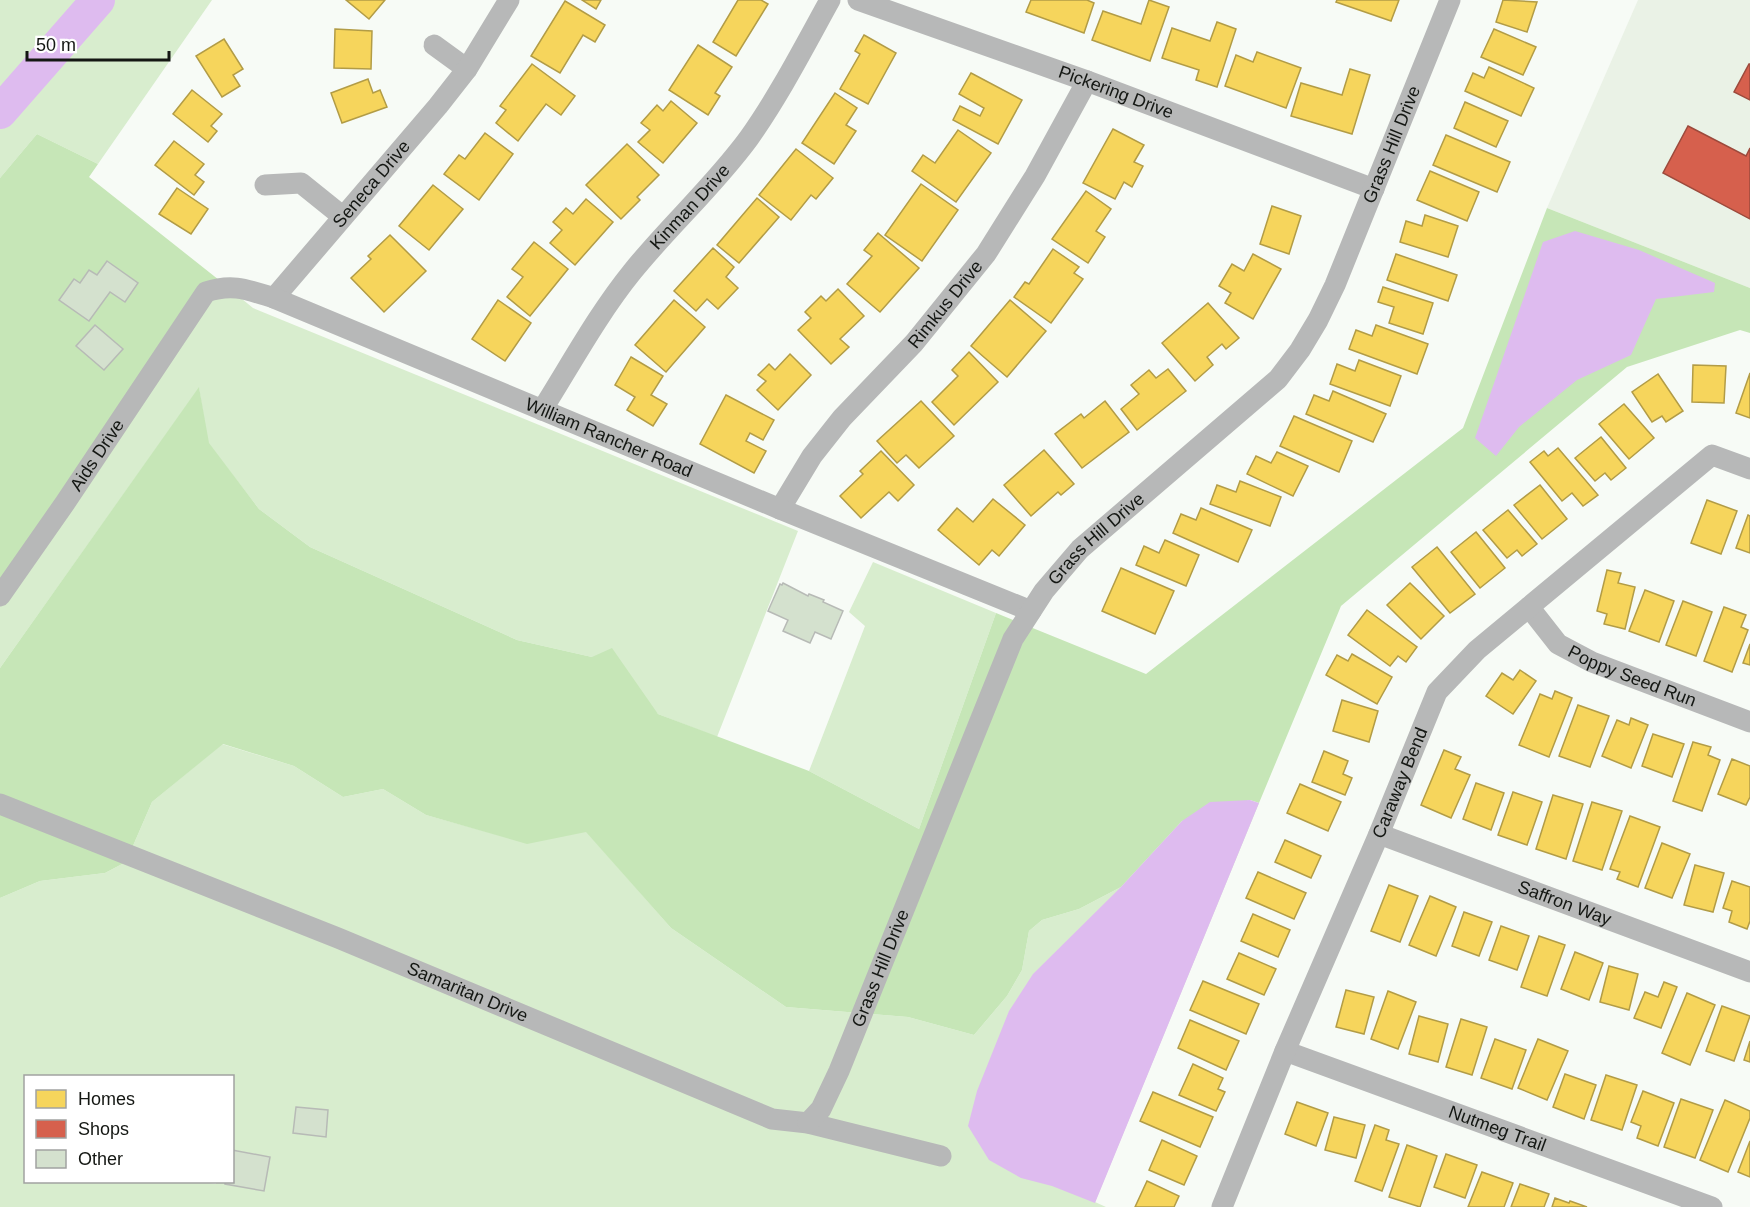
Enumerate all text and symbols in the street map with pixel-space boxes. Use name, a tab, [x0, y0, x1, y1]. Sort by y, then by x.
scale bar	[27, 24, 170, 62]
text: 50 m	[36, 35, 76, 55]
street label: Pickering Drive	[1056, 62, 1176, 123]
street label: Grass Hill Drive	[1359, 83, 1424, 206]
street label: Seneca Drive	[329, 136, 414, 232]
street label: Kinman Drive	[646, 160, 734, 253]
street label: Rimkus Drive	[904, 256, 987, 352]
street label: William Rancher Road	[522, 394, 696, 481]
street label: Aids Drive	[66, 415, 128, 495]
street label: Grass Hill Drive	[1044, 489, 1148, 589]
street label: Poppy Seed Run	[1565, 641, 1699, 711]
street label: Caraway Bend	[1368, 724, 1431, 841]
street label: Saffron Way	[1515, 877, 1614, 930]
street label: Grass Hill Drive	[848, 906, 913, 1030]
street label: Samaritan Drive	[404, 958, 531, 1026]
legend	[24, 1075, 234, 1183]
text: Homes	[78, 1089, 135, 1109]
street label: Nutmeg Trail	[1446, 1102, 1549, 1155]
text: Shops	[78, 1119, 129, 1139]
text: Other	[78, 1149, 123, 1169]

